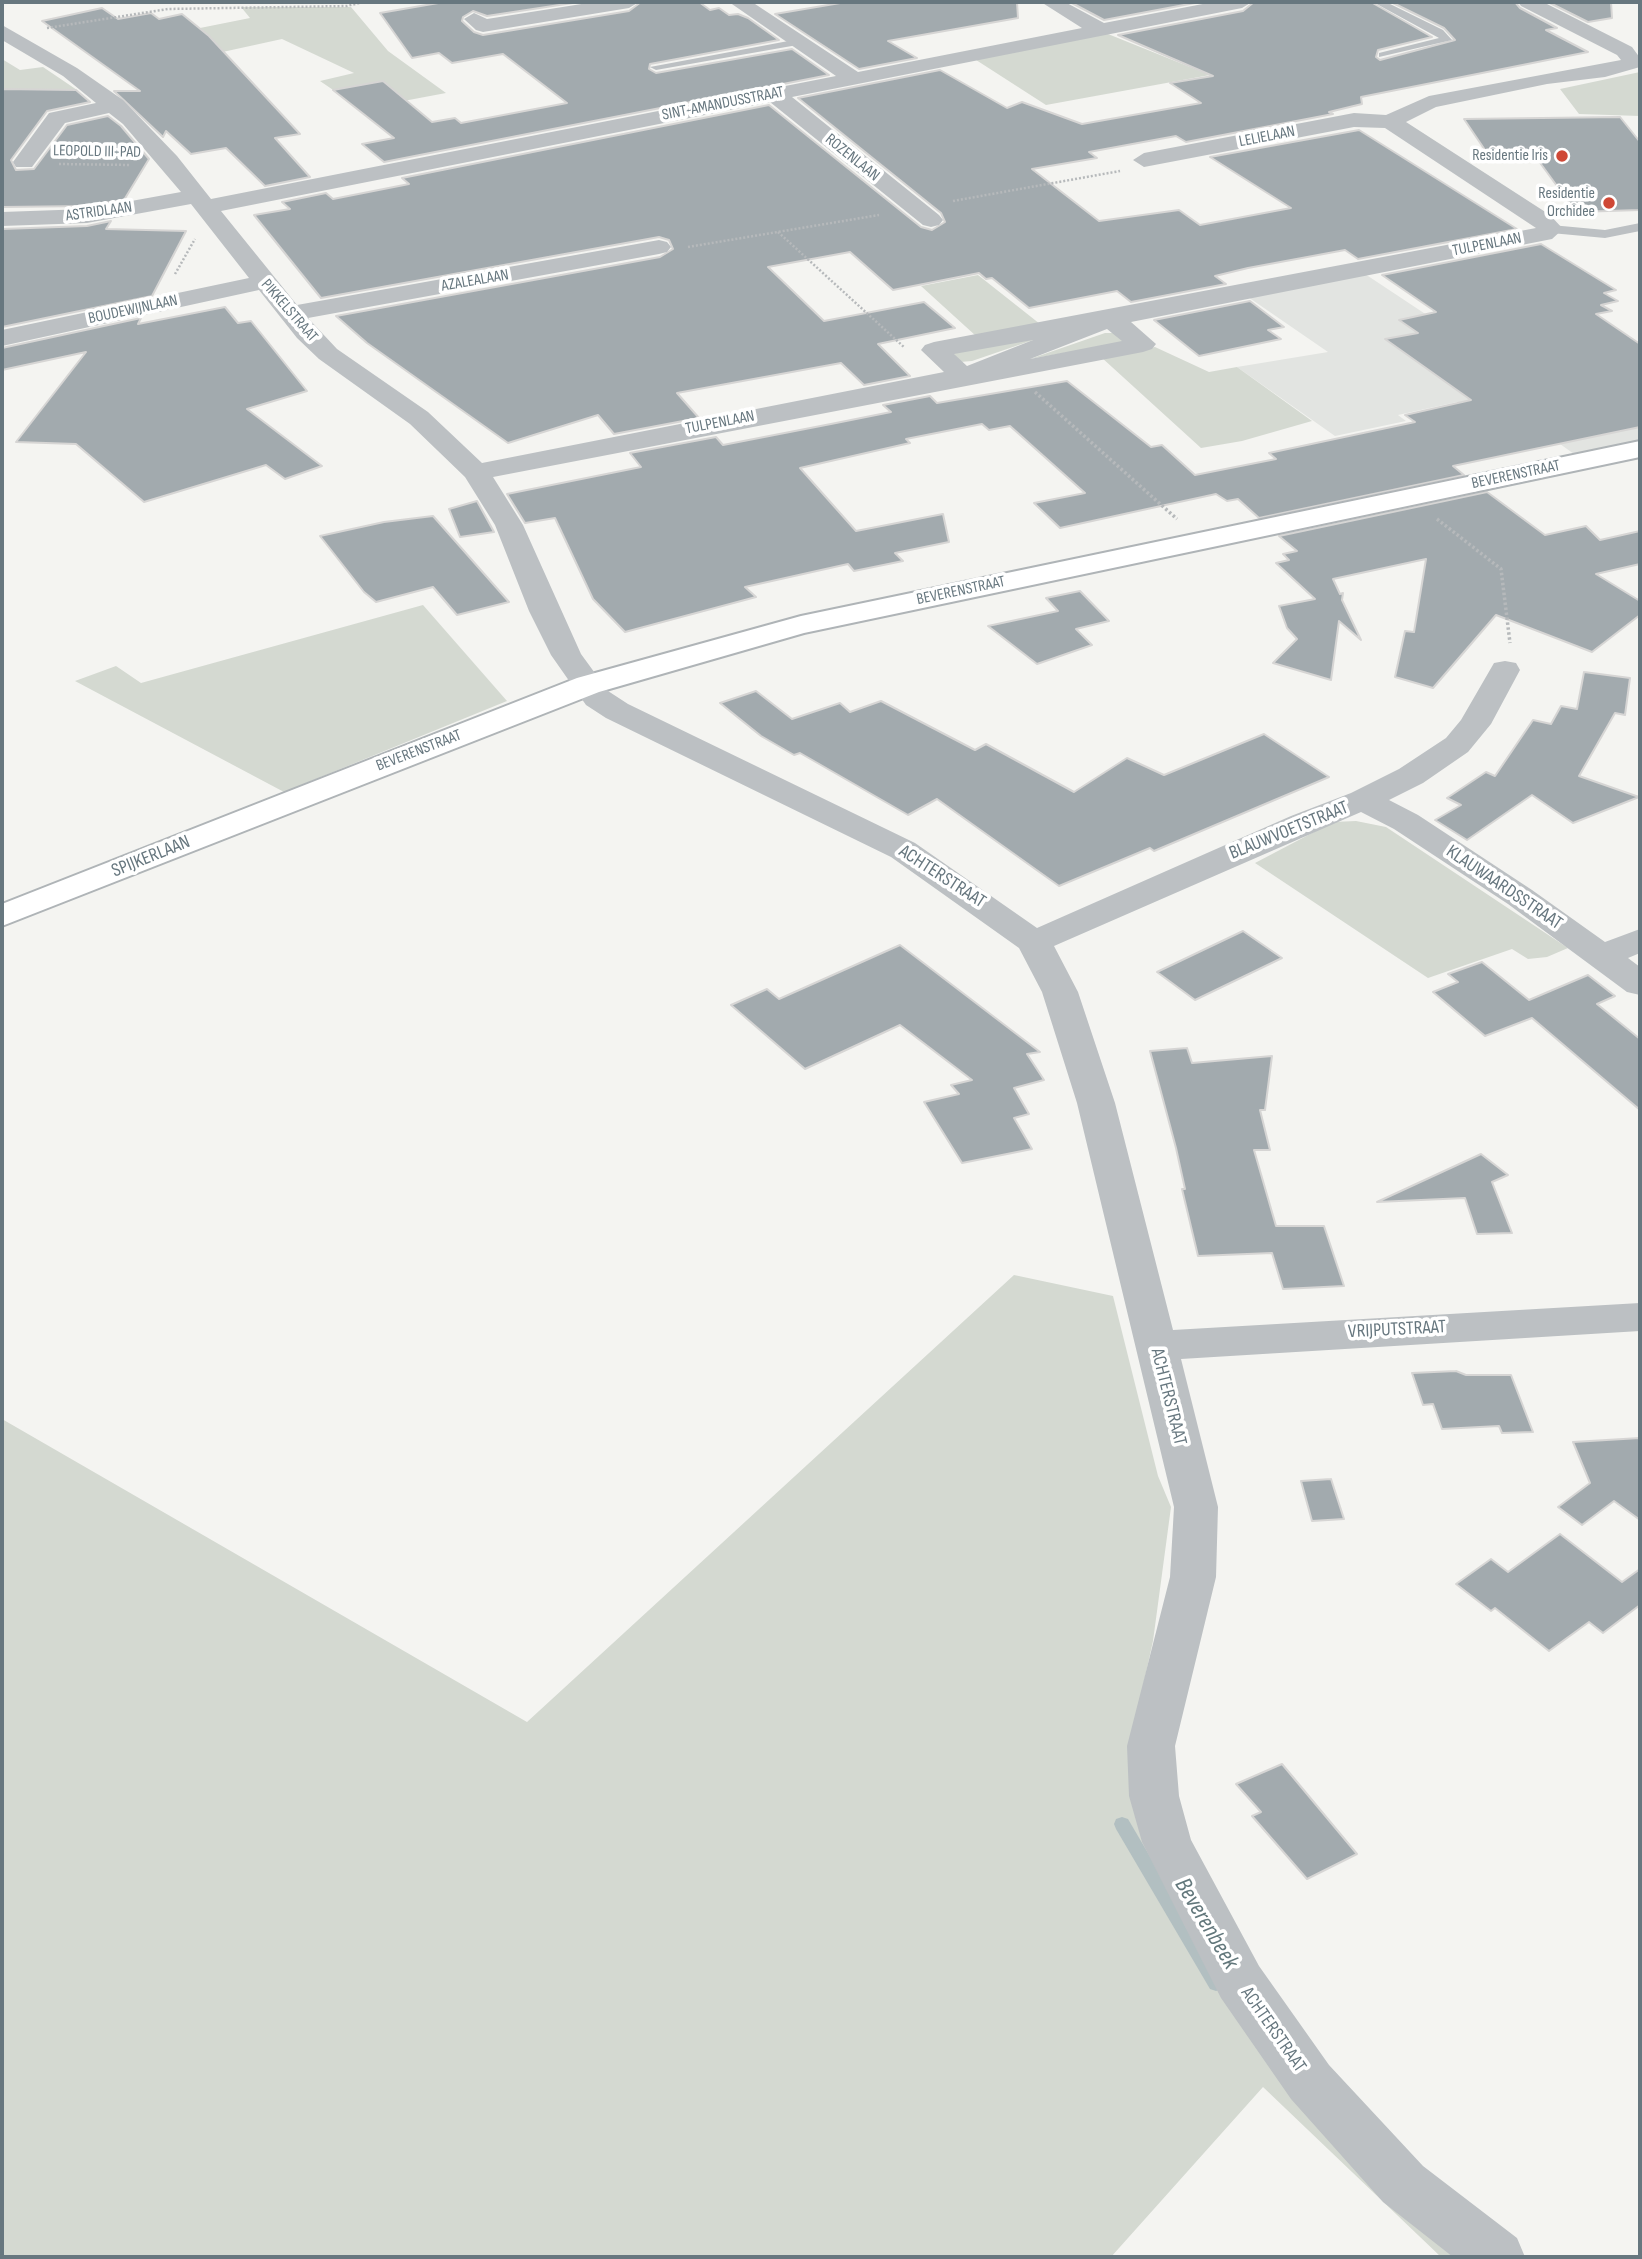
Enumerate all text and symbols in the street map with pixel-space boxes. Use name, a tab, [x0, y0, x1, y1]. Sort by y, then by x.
street label: SINT-AMANDUSSTRAAT	[661, 83, 785, 125]
street label: LELIELAAN	[1237, 122, 1297, 152]
street label: ROZENLAAN	[821, 130, 883, 186]
street label: LEOPOLD III-PAD	[53, 142, 141, 162]
place label: Residentie Iris	[1472, 146, 1548, 166]
marker: Residentie Iris	[1554, 148, 1570, 164]
place label: Residentie Orchidee	[1538, 184, 1595, 222]
marker: Residentie Orchidee	[1601, 195, 1617, 211]
street label: ASTRIDLAAN	[65, 198, 133, 226]
street label: TULPENLAAN	[1451, 229, 1523, 261]
street label: AZALEALAAN	[440, 266, 510, 296]
street label: PIKKELSTRAAT	[256, 276, 322, 346]
street label: BOUDEWIJNLAAN	[87, 291, 179, 329]
street label: TULPENLAAN	[684, 407, 756, 439]
street label: BEVERENSTRAAT	[1470, 456, 1562, 494]
street label: BEVERENSTRAAT	[915, 572, 1007, 610]
street label: BEVERENSTRAAT	[374, 726, 464, 776]
street label: BLAUWVOETSTRAAT	[1226, 797, 1352, 865]
street label: SPIJKERLAAN	[109, 831, 193, 883]
street label: ACHTERSTRAAT	[894, 840, 990, 914]
street label: KLAUWAARDSSTRAAT	[1442, 841, 1566, 935]
street label: VRIJPUTSTRAAT	[1348, 1316, 1446, 1344]
street label: ACHTERSTRAAT	[1145, 1346, 1191, 1448]
water label: Beverenbeek	[1168, 1873, 1244, 1975]
street label: ACHTERSTRAAT	[1235, 1983, 1311, 2077]

